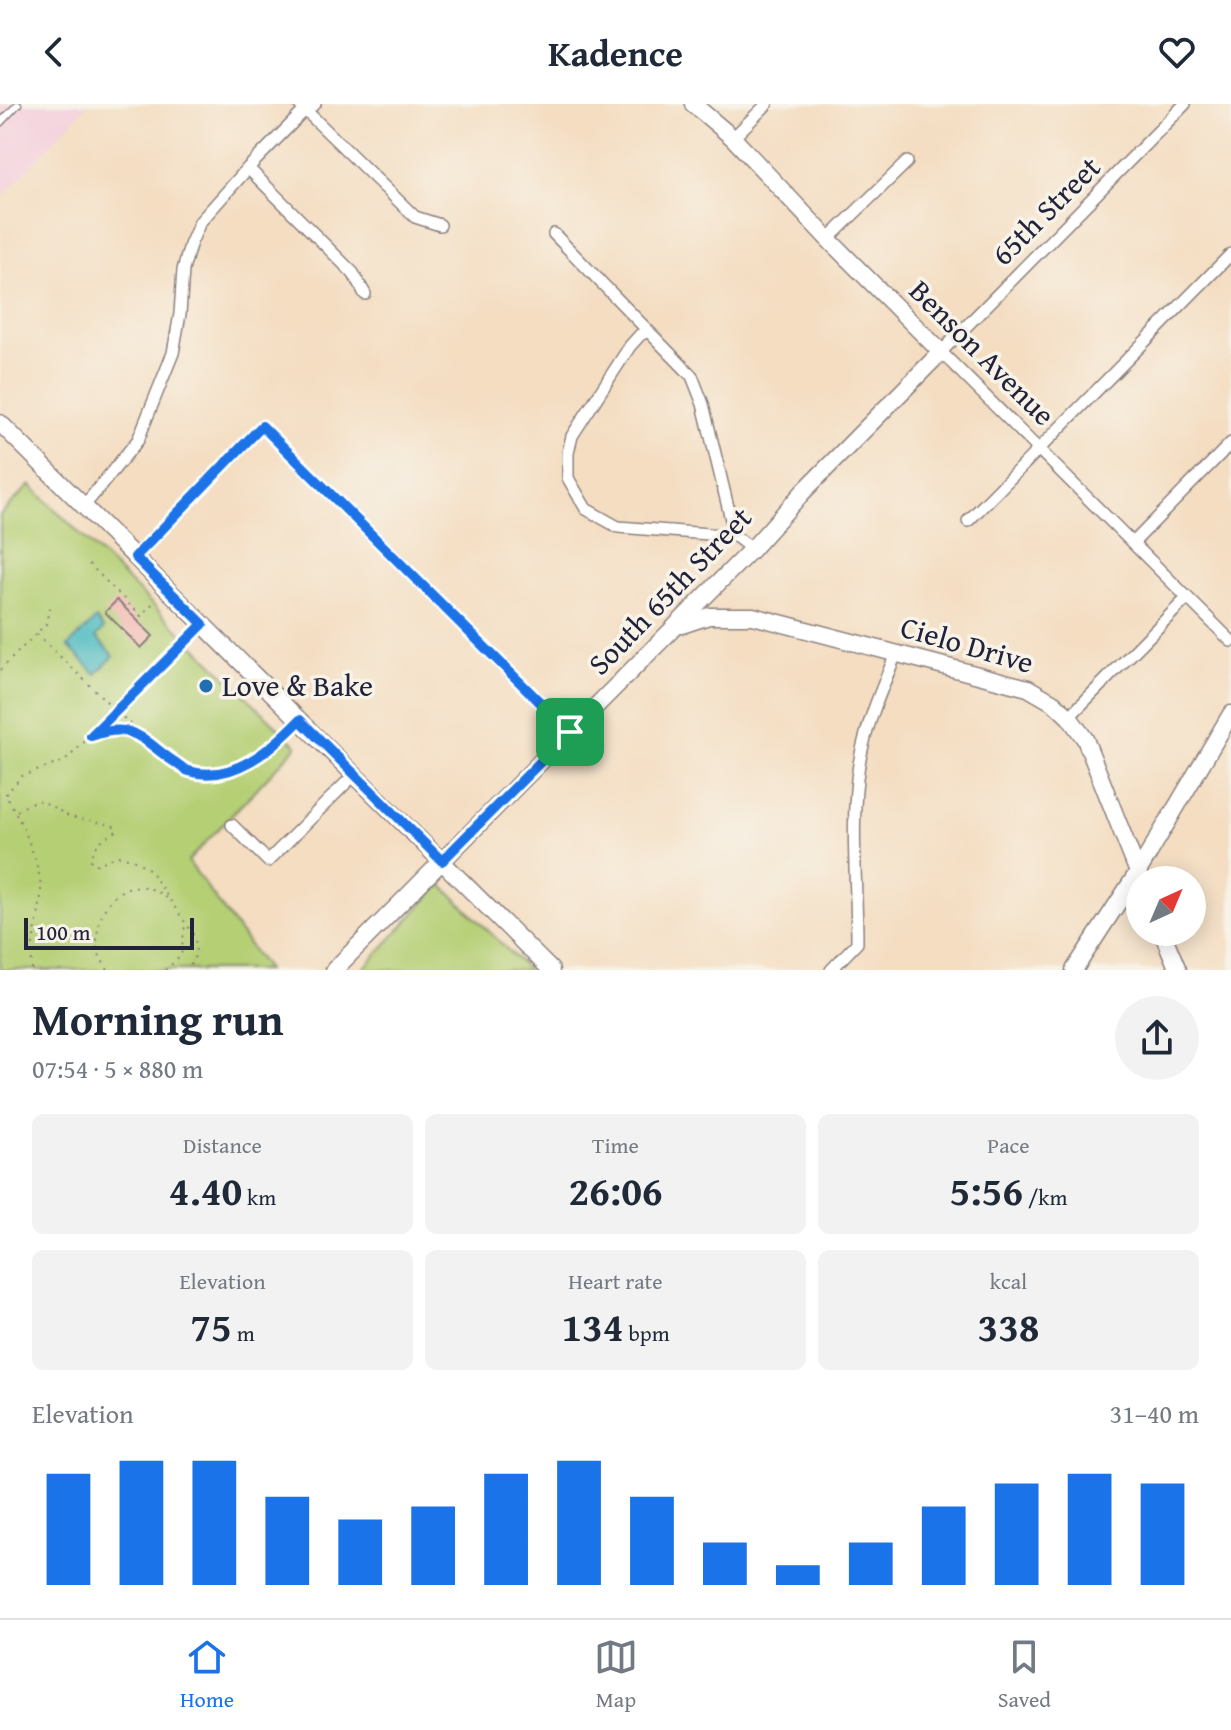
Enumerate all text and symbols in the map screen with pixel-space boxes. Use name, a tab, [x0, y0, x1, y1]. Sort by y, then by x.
text: Kadence	[548, 26, 683, 79]
icon: back	[32, 30, 76, 74]
icon: heart	[1155, 30, 1199, 74]
street label: 65th Street	[981, 145, 1110, 275]
street label: Benson Avenue	[900, 269, 1066, 435]
street label: South 65th Street	[577, 496, 761, 684]
street label: Cielo Drive	[896, 604, 1039, 684]
place label: Love & Bake	[222, 663, 373, 707]
marker: Love & Bake	[197, 677, 215, 695]
pin	[536, 698, 604, 766]
icon: arrive	[548, 710, 592, 754]
north arrow	[1126, 866, 1206, 946]
map controls	[1126, 866, 1206, 946]
scale bar	[24, 914, 194, 950]
text: 100 m	[36, 916, 91, 948]
text: Morning run	[32, 987, 283, 1051]
button: share	[1115, 996, 1199, 1080]
text: 07:54 · 5 × 880 m	[32, 1049, 203, 1088]
text: Distance	[183, 1129, 262, 1161]
text: Time	[592, 1129, 639, 1161]
text: Pace	[987, 1129, 1030, 1161]
text: 4.40	[169, 1161, 242, 1220]
text: 26:06	[568, 1161, 663, 1220]
text: 5:56	[950, 1161, 1023, 1220]
text: km	[242, 1181, 276, 1213]
text: /km	[1023, 1181, 1067, 1213]
text: Elevation	[179, 1265, 266, 1297]
text: Heart rate	[568, 1265, 663, 1297]
text: kcal	[990, 1265, 1027, 1297]
text: 75	[190, 1297, 232, 1356]
text: 134	[561, 1297, 624, 1356]
text: 338	[977, 1297, 1040, 1356]
text: m	[232, 1317, 255, 1349]
text: bpm	[624, 1317, 670, 1349]
text: Elevation	[32, 1394, 134, 1433]
text: 31–40 m	[1110, 1394, 1199, 1433]
tab: Home	[180, 1635, 234, 1715]
tab: Map	[594, 1635, 638, 1715]
tab: Saved	[998, 1635, 1051, 1715]

